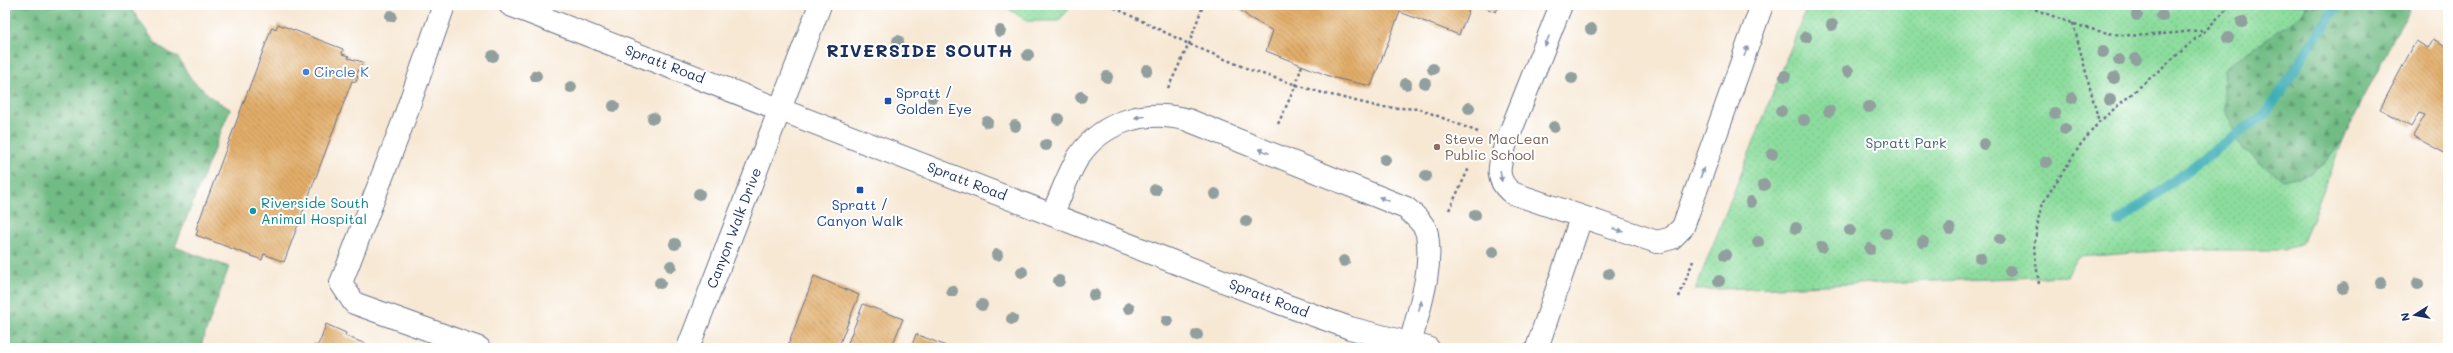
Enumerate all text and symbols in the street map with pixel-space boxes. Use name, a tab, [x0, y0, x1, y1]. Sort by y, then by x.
one-way arrow	[1543, 36, 1549, 48]
district label: RIVERSIDE SOUTH	[826, 38, 1014, 62]
street label: Spratt Road	[623, 40, 708, 87]
one-way arrow	[1743, 44, 1749, 56]
place label: Circle K	[314, 62, 369, 81]
marker: Circle K	[301, 67, 311, 77]
place label: Spratt / Golden Eye	[896, 83, 972, 118]
marker: Spratt / Golden Eye	[883, 96, 893, 106]
one-way arrow	[1134, 114, 1146, 120]
place label: Steve MacLean Public School	[1445, 129, 1549, 164]
park label: Spratt Park	[1866, 133, 1946, 152]
marker: Steve MacLean Public School	[1432, 142, 1442, 152]
one-way arrow	[1257, 147, 1269, 153]
street label: Spratt Road	[925, 157, 1010, 204]
street label: Canyon Walk Drive	[702, 165, 765, 291]
one-way arrow	[1700, 167, 1706, 179]
one-way arrow	[1498, 170, 1504, 183]
marker: Spratt / Canyon Walk	[855, 185, 865, 195]
place label: Riverside South Animal Hospital	[261, 193, 368, 228]
place label: Spratt / Canyon Walk	[817, 195, 903, 230]
one-way arrow	[1379, 196, 1390, 202]
marker: Riverside South Animal Hospital	[248, 206, 258, 216]
one-way arrow	[1613, 227, 1625, 233]
street label: Spratt Road	[1227, 274, 1312, 321]
north arrow	[2395, 295, 2435, 335]
one-way arrow	[1417, 300, 1423, 312]
text: N	[2397, 311, 2413, 323]

